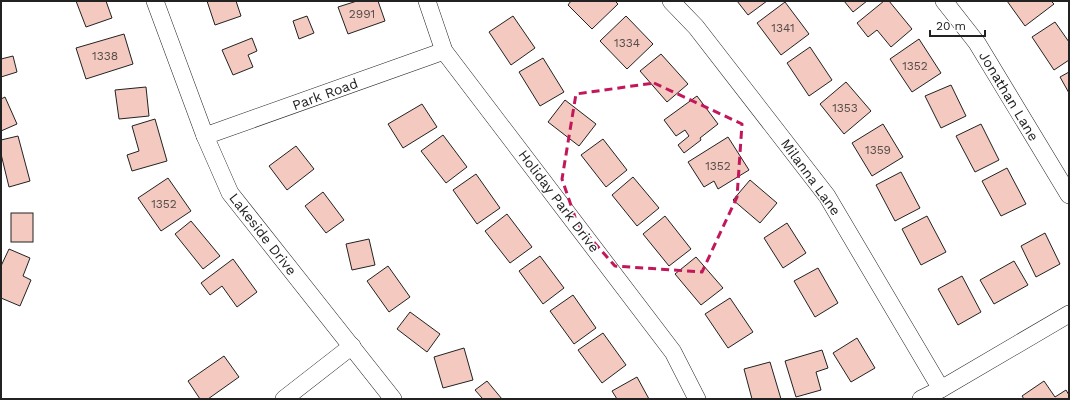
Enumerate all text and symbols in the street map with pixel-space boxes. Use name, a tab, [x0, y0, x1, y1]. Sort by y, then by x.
house number: 2991	[349, 7, 375, 21]
scale bar	[930, 12, 985, 38]
text: 20 m	[936, 19, 966, 33]
house number: 1341	[771, 21, 795, 35]
house number: 1334	[614, 36, 640, 50]
street label: Jonathan Lane	[976, 48, 1042, 144]
house number: 1338	[92, 49, 118, 63]
house number: 1352	[902, 59, 928, 73]
street label: Park Road	[290, 75, 360, 113]
house number: 1353	[832, 101, 858, 115]
street label: Milanna Lane	[778, 136, 844, 218]
house number: 1359	[865, 143, 891, 157]
street label: Holiday Park Drive	[515, 147, 603, 255]
house number: 1352	[705, 159, 731, 173]
street label: Lakeside Drive	[226, 190, 300, 278]
house number: 1352	[151, 197, 177, 211]

